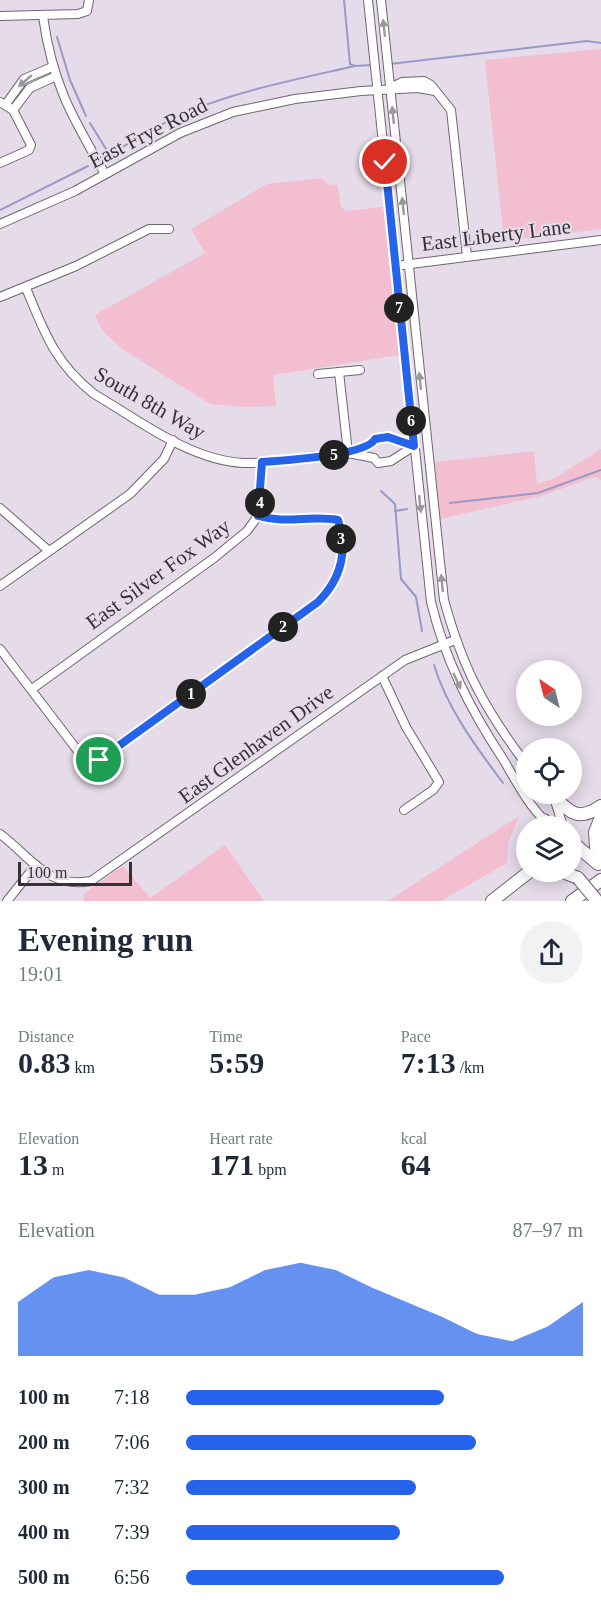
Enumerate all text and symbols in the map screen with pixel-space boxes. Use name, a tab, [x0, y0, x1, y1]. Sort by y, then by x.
one-way arrow	[379, 19, 389, 38]
one-way arrow	[17, 74, 33, 87]
street label: East Frye Road	[85, 93, 212, 173]
one-way arrow	[388, 106, 398, 125]
pin	[359, 136, 410, 187]
icon: check	[368, 145, 401, 178]
one-way arrow	[398, 196, 408, 215]
street label: East Liberty Lane	[420, 214, 572, 256]
pin: 7	[384, 293, 414, 323]
text: 7	[395, 299, 403, 316]
street label: South 8th Way	[90, 362, 210, 445]
one-way arrow	[415, 371, 425, 390]
pin: 6	[396, 406, 426, 436]
text: 6	[407, 412, 415, 429]
pin: 5	[319, 440, 349, 470]
text: 5	[330, 446, 338, 463]
pin: 4	[245, 488, 275, 518]
text: 4	[256, 494, 264, 511]
one-way arrow	[415, 495, 425, 514]
street label: East Silver Fox Way	[81, 513, 235, 634]
pin: 3	[326, 524, 356, 554]
text: 3	[337, 530, 345, 547]
one-way arrow	[438, 573, 447, 592]
pin: 2	[268, 612, 298, 642]
text: 2	[279, 618, 287, 635]
north arrow	[516, 660, 582, 726]
map controls	[516, 660, 582, 882]
one-way arrow	[452, 673, 462, 691]
pin: 1	[176, 679, 206, 709]
street label: East Glenhaven Drive	[174, 680, 338, 808]
text: 1	[187, 685, 195, 702]
pin	[73, 734, 124, 785]
button: locate	[516, 738, 582, 804]
icon: arrive	[82, 743, 115, 776]
button: layers	[516, 816, 582, 882]
scale bar	[18, 859, 132, 887]
text: 100 m	[27, 864, 67, 881]
button: share	[520, 921, 583, 984]
text: Evening run	[18, 922, 193, 958]
text: 19:01	[18, 963, 64, 985]
text: Distance	[18, 1028, 74, 1045]
text: Time	[209, 1028, 243, 1045]
text: Pace	[401, 1028, 431, 1045]
text: 0.83	[18, 1046, 71, 1079]
text: 5:59	[209, 1046, 264, 1079]
text: 7:13	[401, 1046, 456, 1079]
text: km	[71, 1059, 95, 1076]
text: /km	[456, 1059, 485, 1076]
text: Elevation	[18, 1130, 79, 1147]
text: Heart rate	[209, 1130, 273, 1147]
text: kcal	[401, 1130, 427, 1147]
text: 13	[18, 1148, 48, 1181]
text: 171	[209, 1148, 254, 1181]
text: 64	[401, 1148, 431, 1181]
text: m	[48, 1161, 64, 1178]
text: bpm	[254, 1161, 287, 1178]
text: Elevation	[18, 1219, 95, 1241]
text: 87–97 m	[512, 1219, 583, 1241]
text: 100 m	[18, 1386, 70, 1408]
text: 7:18	[114, 1386, 150, 1408]
text: 200 m	[18, 1431, 70, 1453]
text: 7:06	[114, 1431, 150, 1453]
text: 300 m	[18, 1476, 70, 1498]
text: 7:32	[114, 1476, 150, 1498]
text: 400 m	[18, 1521, 70, 1543]
text: 7:39	[114, 1521, 150, 1543]
text: 500 m	[18, 1566, 70, 1588]
text: 6:56	[114, 1566, 150, 1588]

